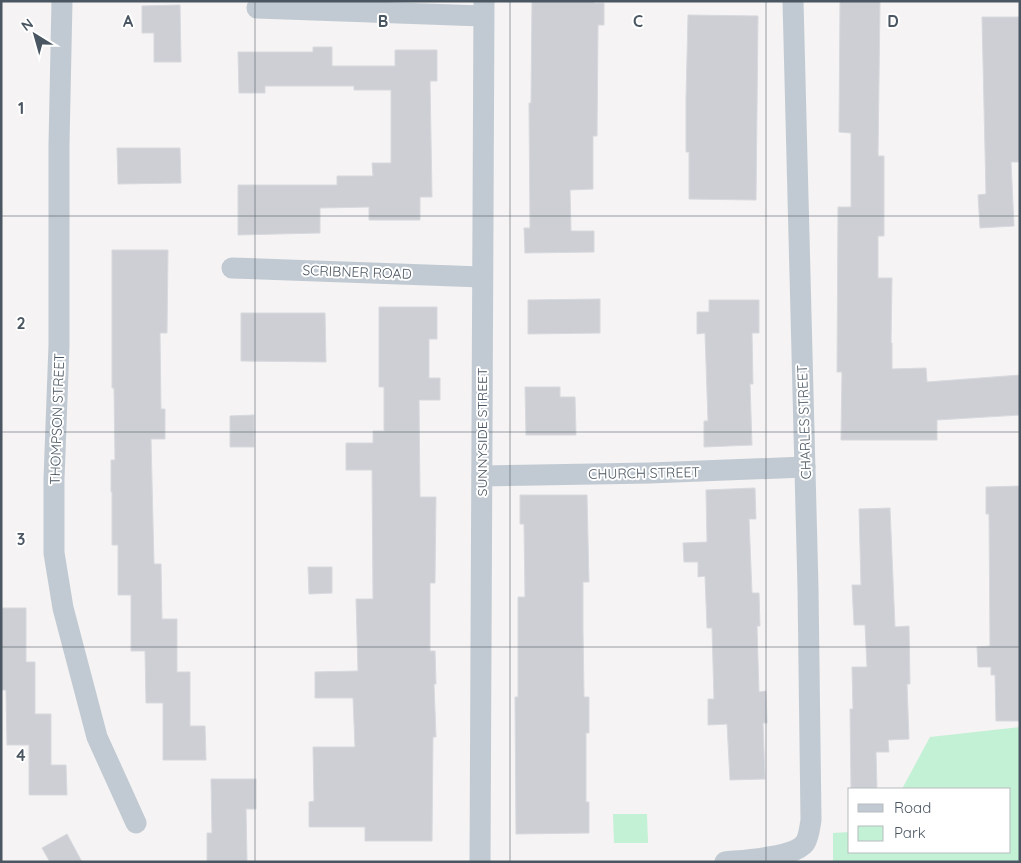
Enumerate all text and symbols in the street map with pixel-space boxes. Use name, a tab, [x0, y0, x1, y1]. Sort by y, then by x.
north arrow	[10, 10, 60, 60]
text: A	[123, 11, 134, 31]
text: B	[378, 11, 388, 31]
text: C	[633, 11, 643, 31]
text: D	[887, 11, 899, 31]
text: N	[18, 14, 37, 35]
text: 1	[18, 98, 24, 118]
street label: SCRIBNER ROAD	[302, 261, 412, 283]
text: 2	[16, 313, 26, 333]
street label: THOMPSON STREET	[46, 353, 68, 485]
street label: CHARLES STREET	[793, 364, 815, 480]
street label: SUNNYSIDE STREET	[473, 368, 491, 496]
street label: CHURCH STREET	[588, 463, 700, 483]
text: 3	[17, 529, 25, 549]
text: 4	[16, 745, 26, 765]
legend	[848, 788, 1011, 853]
text: Road	[894, 798, 931, 817]
text: Park	[894, 823, 926, 842]

